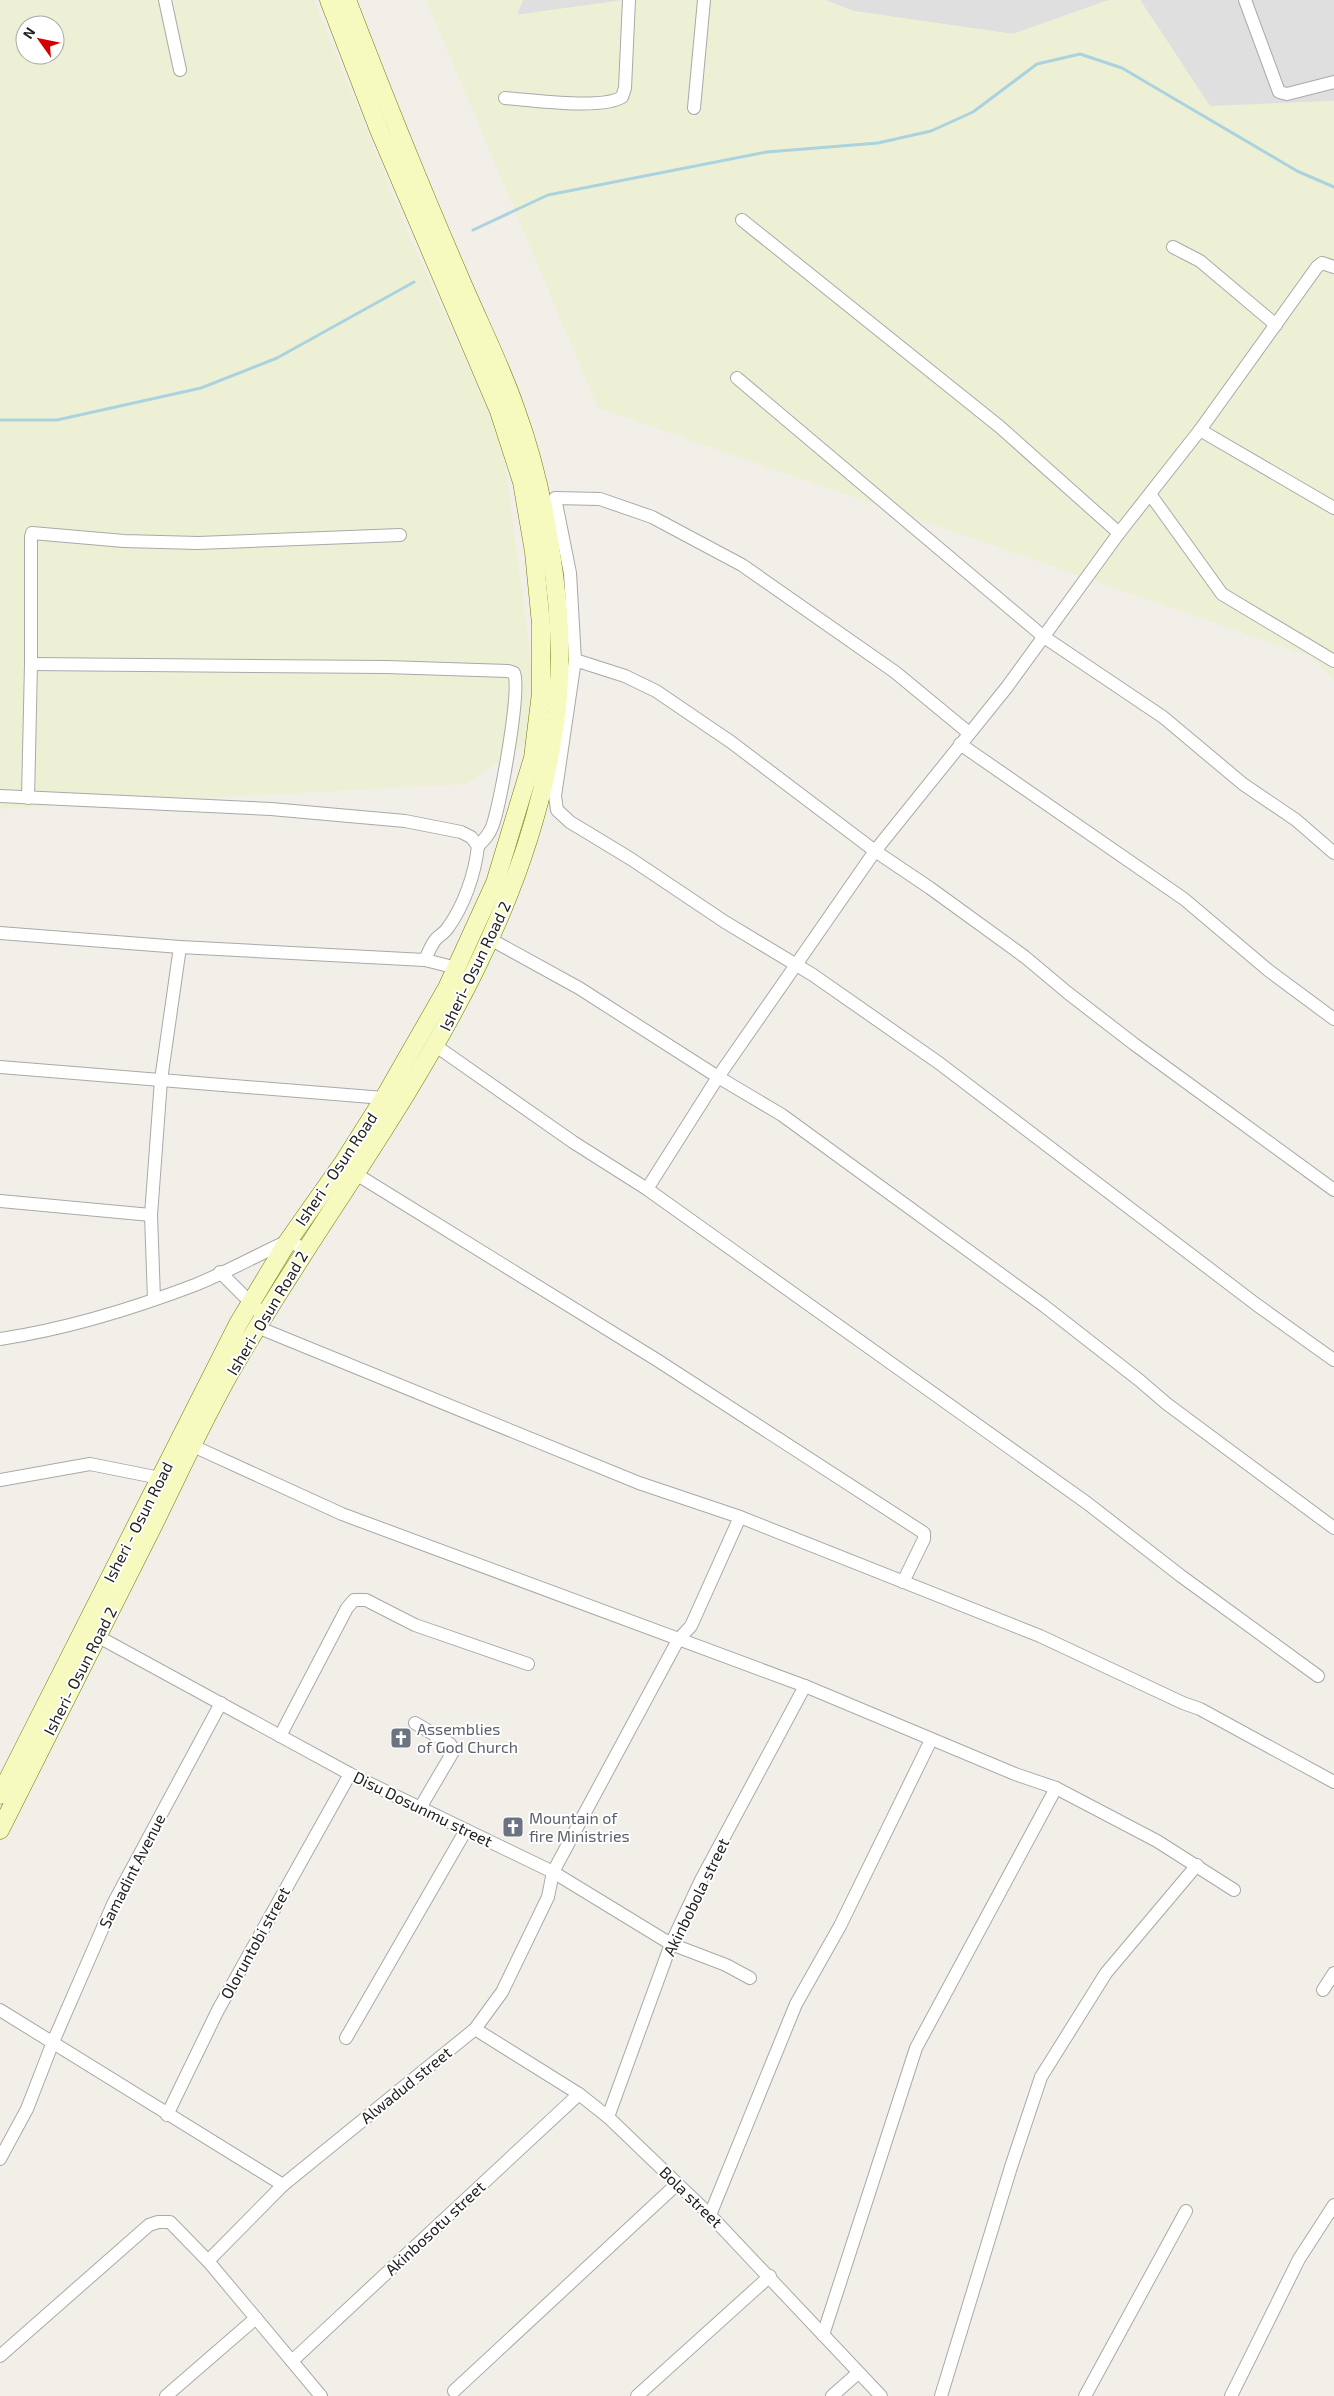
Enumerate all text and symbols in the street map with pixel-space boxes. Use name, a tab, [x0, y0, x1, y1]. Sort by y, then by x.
north arrow	[15, 15, 65, 65]
text: N	[19, 24, 39, 42]
street label: Isheri- Osun Road 2	[435, 898, 514, 1034]
street label: Isheri - Osun Road	[291, 1108, 381, 1229]
street label: Isheri- Osun Road 2	[222, 1247, 311, 1378]
street label: Isheri - Osun Road	[99, 1458, 176, 1585]
street label: Isheri- Osun Road 2	[39, 1603, 120, 1738]
place label: Assemblies of God Church	[417, 1719, 518, 1756]
church icon: Assemblies of God Church	[389, 1726, 413, 1750]
street label: Disu Dosunmu street	[351, 1767, 496, 1850]
place label: Mountain of fire Ministries	[529, 1808, 630, 1845]
street label: Samadint Avenue	[95, 1810, 169, 1931]
church icon: Mountain of fire Ministries	[501, 1815, 525, 1839]
street label: Akinbobola street	[659, 1835, 732, 1959]
street label: Oloruntobi street	[216, 1884, 293, 2002]
street label: Alwadud street	[357, 2042, 455, 2127]
street label: Bola street	[656, 2162, 727, 2231]
street label: Akinbosotu street	[381, 2177, 488, 2279]

